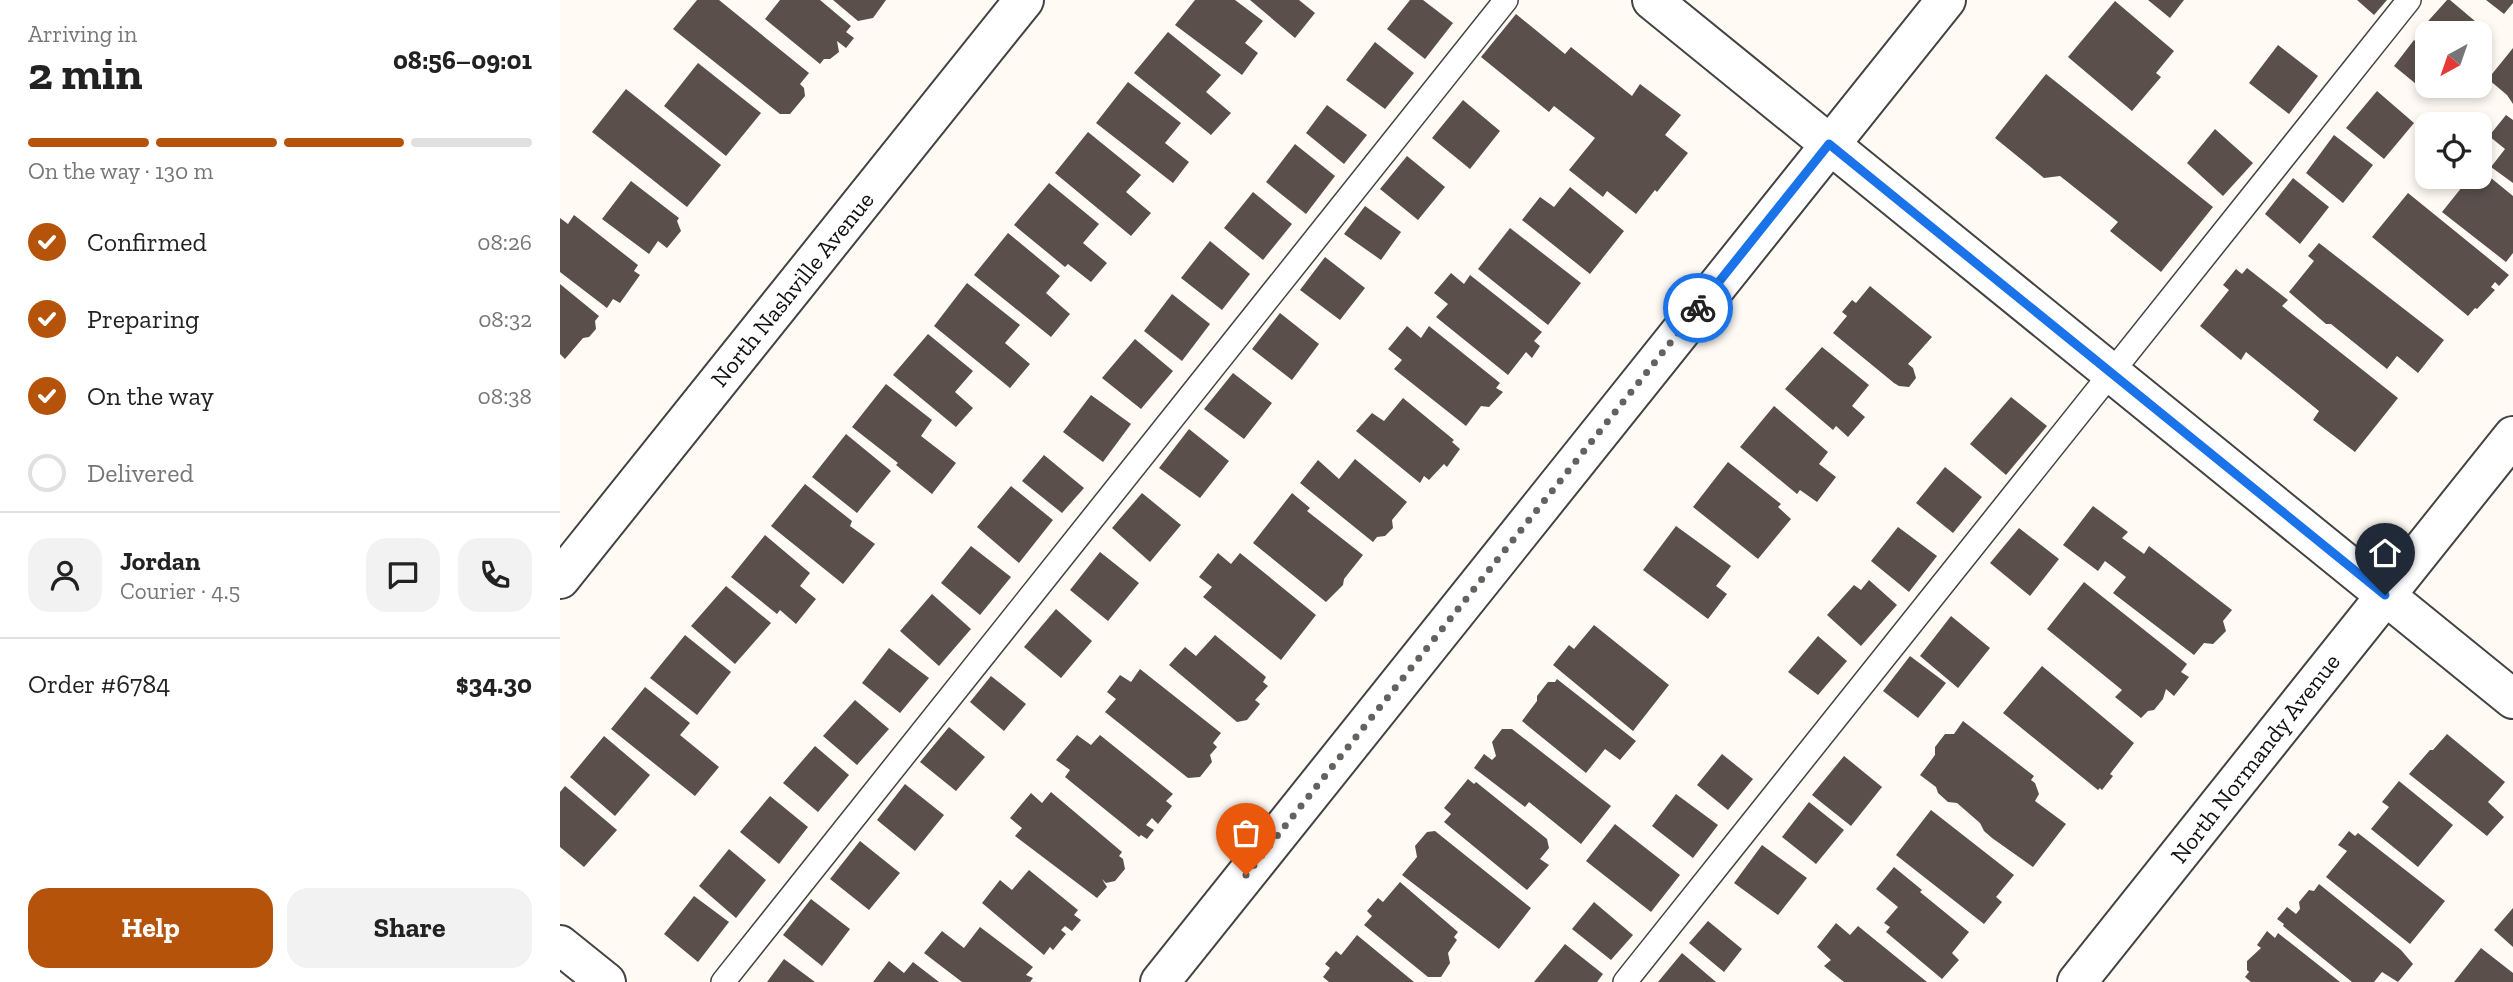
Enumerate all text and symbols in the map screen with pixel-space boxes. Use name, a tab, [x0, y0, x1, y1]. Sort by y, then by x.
text: Arriving in	[28, 20, 137, 48]
north arrow	[2415, 21, 2492, 98]
map controls	[2415, 21, 2492, 189]
text: 08:56–09:01	[393, 44, 532, 76]
text: 2 min	[28, 46, 143, 101]
button: locate	[2415, 112, 2492, 189]
text: On the way · 130 m	[28, 157, 213, 185]
street label: North Nashville Avenue	[704, 185, 880, 393]
icon: check	[28, 223, 66, 261]
text: Confirmed	[87, 226, 207, 258]
text: 08:26	[477, 228, 532, 256]
courier	[1663, 273, 1733, 343]
icon: bike	[1679, 289, 1717, 327]
icon: check	[28, 300, 66, 338]
text: Preparing	[87, 303, 199, 335]
text: 08:32	[478, 305, 532, 333]
icon: check	[28, 377, 66, 415]
text: On the way	[87, 380, 214, 412]
text: 08:38	[478, 382, 532, 410]
text: Delivered	[87, 457, 194, 489]
pin	[2355, 523, 2415, 595]
icon: home	[2366, 534, 2404, 572]
button: person	[28, 538, 102, 612]
button: chat	[366, 538, 440, 612]
button: phone	[458, 538, 532, 612]
text: Jordan	[120, 545, 200, 577]
text: Courier · 4.5	[120, 577, 240, 605]
street label: North Normandy Avenue	[2164, 647, 2346, 869]
text: Order #6784	[28, 668, 170, 700]
text: $34.30	[456, 668, 532, 700]
pin	[1216, 803, 1276, 875]
icon: bag	[1227, 814, 1265, 852]
button: Help	[28, 888, 273, 968]
button: Share	[287, 888, 532, 968]

